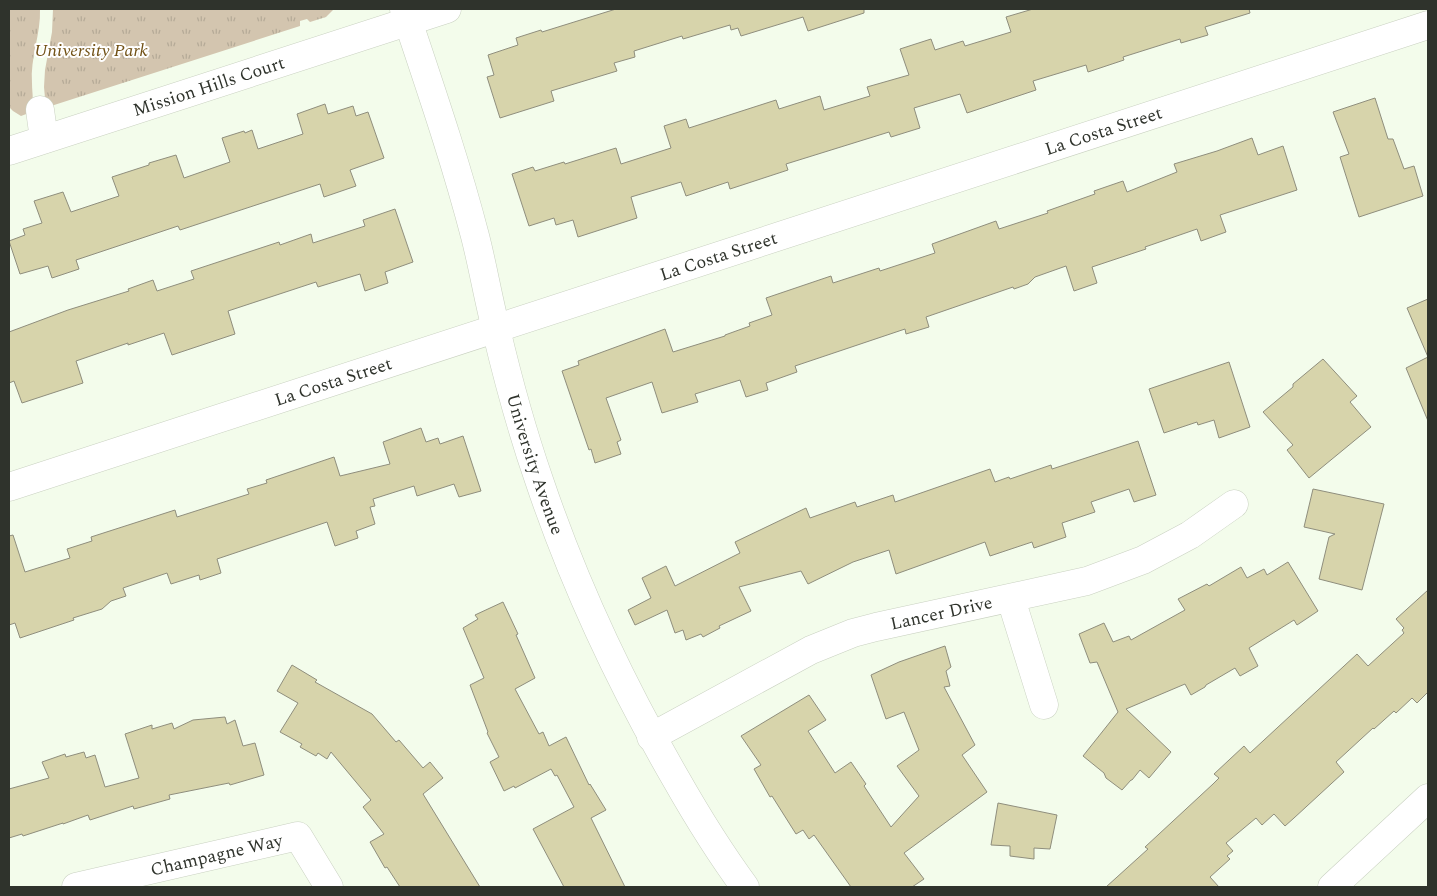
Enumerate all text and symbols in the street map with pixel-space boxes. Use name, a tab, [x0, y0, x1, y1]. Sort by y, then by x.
park label: University Park	[34, 37, 149, 64]
street label: Mission Hills Court	[129, 49, 288, 123]
street label: La Costa Street	[1041, 99, 1166, 162]
street label: La Costa Street	[656, 224, 781, 288]
street label: La Costa Street	[271, 350, 395, 413]
street label: University Avenue	[500, 391, 571, 539]
street label: Lancer Drive	[888, 589, 995, 637]
street label: Champagne Way	[148, 826, 286, 883]

